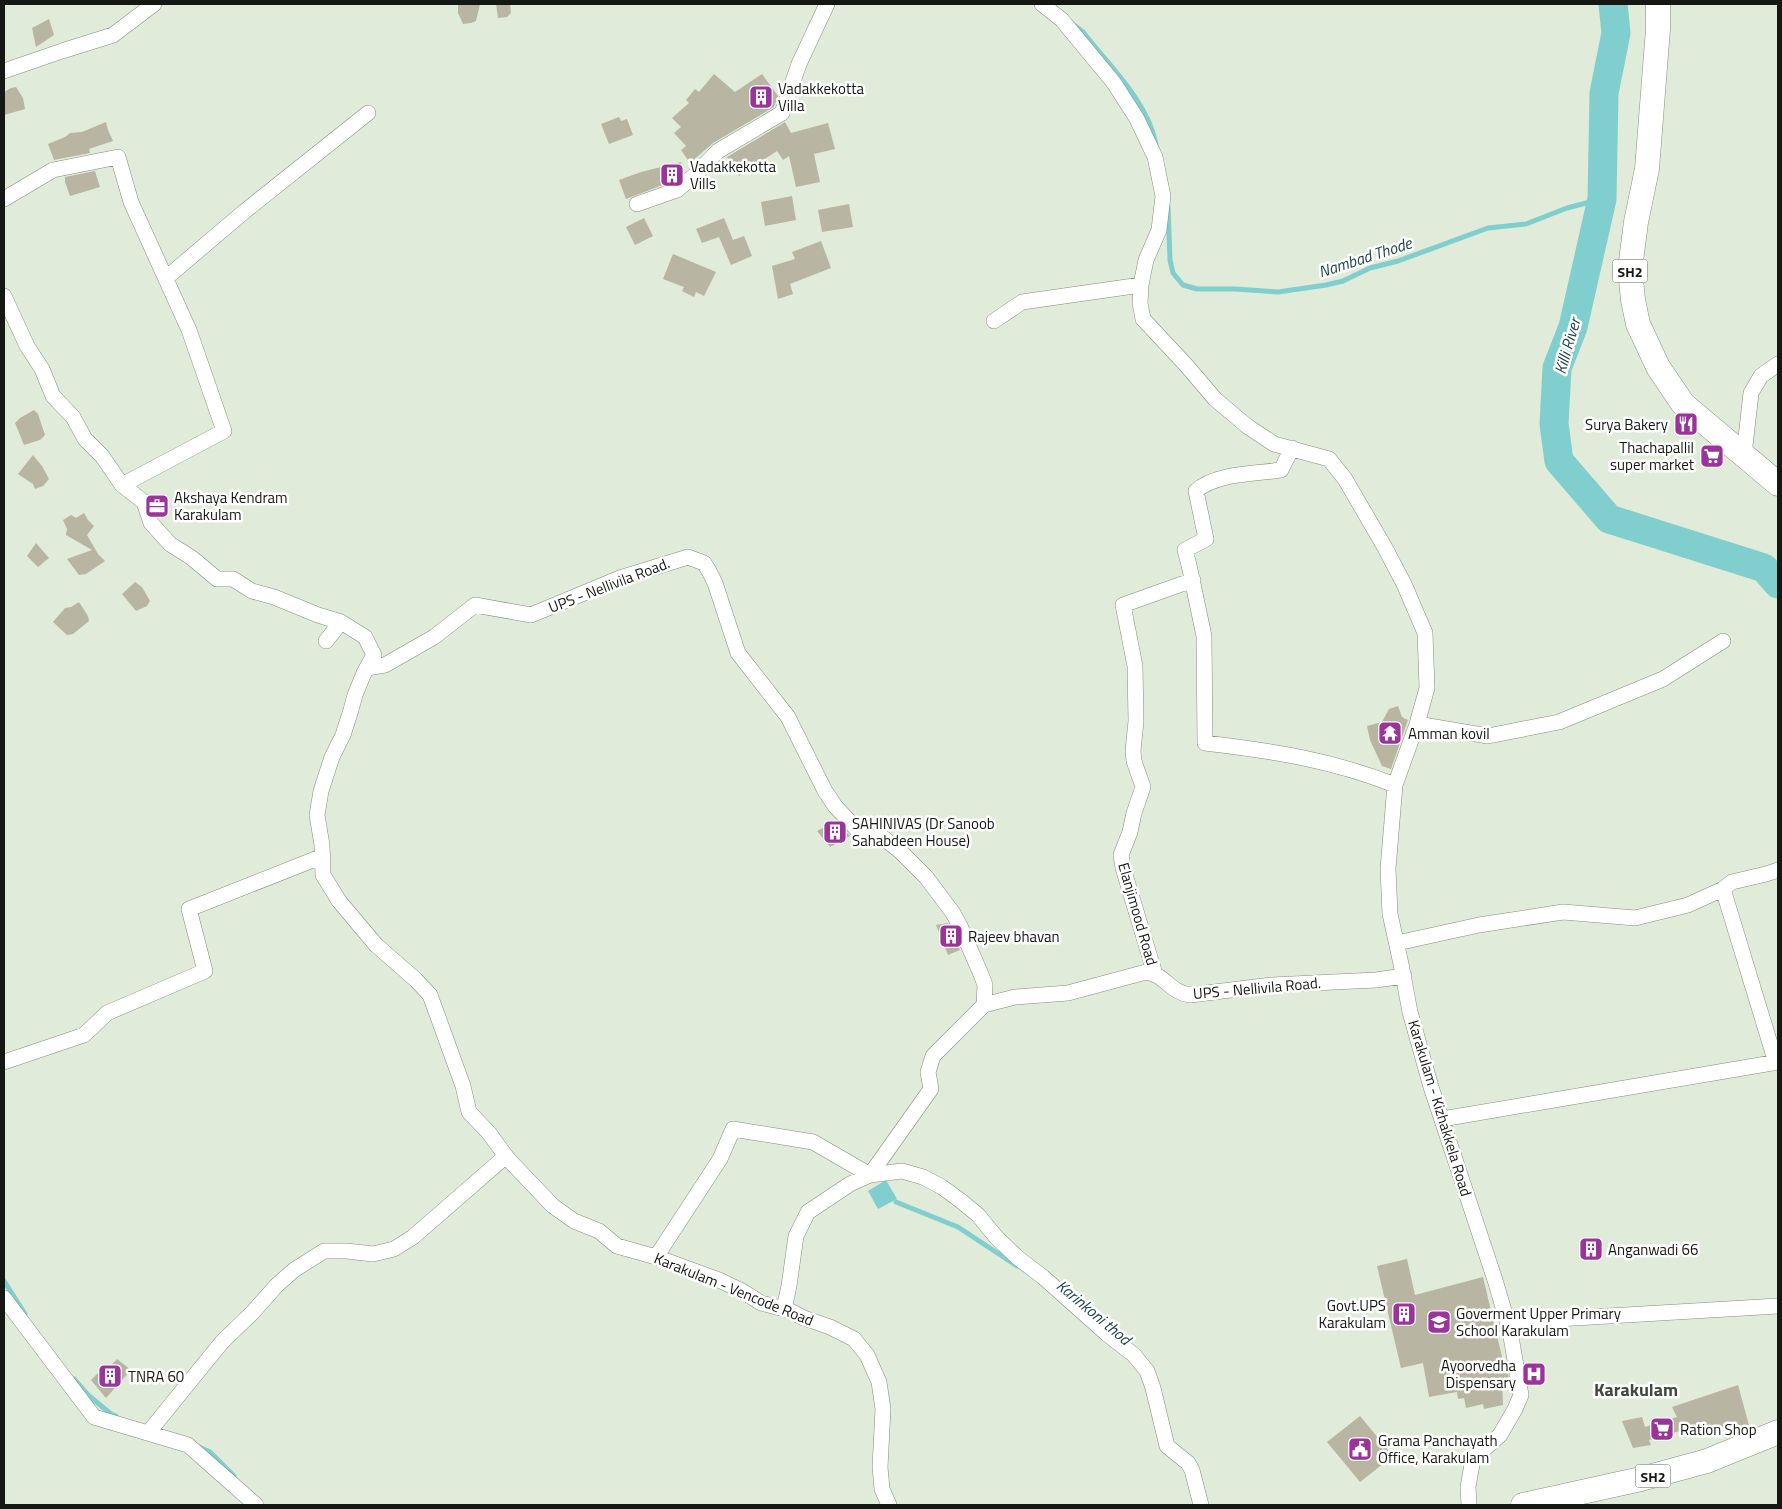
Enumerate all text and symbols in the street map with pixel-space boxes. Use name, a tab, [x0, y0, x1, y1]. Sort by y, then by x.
place label: Vadakkekotta Villa	[778, 77, 864, 117]
building icon: Vadakkekotta Villa	[748, 84, 774, 110]
place label: Vadakkekotta Vills	[690, 155, 776, 195]
building icon: Vadakkekotta Vills	[659, 162, 685, 188]
water label: Nambad Thode	[1315, 230, 1416, 283]
road number: SH2	[1612, 260, 1648, 282]
water label: Killi River	[1548, 313, 1587, 377]
restaurant icon: Surya Bakery	[1673, 411, 1699, 437]
place label: Surya Bakery	[1585, 413, 1668, 436]
place label: Thachapallil super market	[1610, 436, 1695, 476]
supermarket icon: Thachapallil super market	[1699, 443, 1725, 469]
place label: Akshaya Kendram Karakulam	[174, 486, 288, 526]
office icon: Akshaya Kendram Karakulam	[144, 493, 170, 519]
street label: UPS - Nellivila Road.	[545, 551, 673, 619]
temple icon: Amman kovil	[1377, 720, 1403, 746]
place label: Amman kovil	[1408, 722, 1490, 745]
place label: SAHINIVAS (Dr Sanoob Sahabdeen House)	[852, 812, 995, 852]
building icon: SAHINIVAS (Dr Sanoob Sahabdeen House)	[822, 819, 848, 845]
street label: Elanjimood Road	[1112, 860, 1164, 968]
building icon: Rajeev bhavan	[938, 923, 964, 949]
place label: Rajeev bhavan	[968, 925, 1060, 948]
street label: UPS - Nellivila Road.	[1192, 971, 1322, 1005]
street label: Karakulam - Kizhakkela Road	[1402, 1017, 1478, 1199]
building icon: Anganwadi 66	[1578, 1236, 1604, 1262]
place label: Anganwadi 66	[1608, 1238, 1698, 1261]
street label: Karakulam - Vencode Road	[651, 1246, 817, 1332]
water label: Karinkoni thod	[1051, 1274, 1138, 1352]
place label: Govt.UPS Karakulam	[1319, 1294, 1386, 1334]
building icon: Govt.UPS Karakulam	[1391, 1301, 1417, 1327]
place label: Goverment Upper Primary School Karakulam	[1456, 1302, 1621, 1342]
school or university icon: Goverment Upper Primary School Karakulam	[1426, 1309, 1452, 1335]
place label: Ayoorvedha Dispensary	[1441, 1354, 1516, 1394]
hospital icon: Ayoorvedha Dispensary	[1521, 1361, 1547, 1387]
building icon: TNRA 60	[97, 1363, 123, 1389]
place label: TNRA 60	[128, 1365, 184, 1388]
district label: Karakulam	[1594, 1376, 1678, 1403]
supermarket icon: Ration Shop	[1649, 1416, 1675, 1442]
place label: Ration Shop	[1680, 1418, 1757, 1441]
place label: Grama Panchayath Office, Karakulam	[1378, 1429, 1498, 1469]
public building icon: Grama Panchayath Office, Karakulam	[1347, 1436, 1373, 1462]
road number: SH2	[1636, 1464, 1670, 1488]

